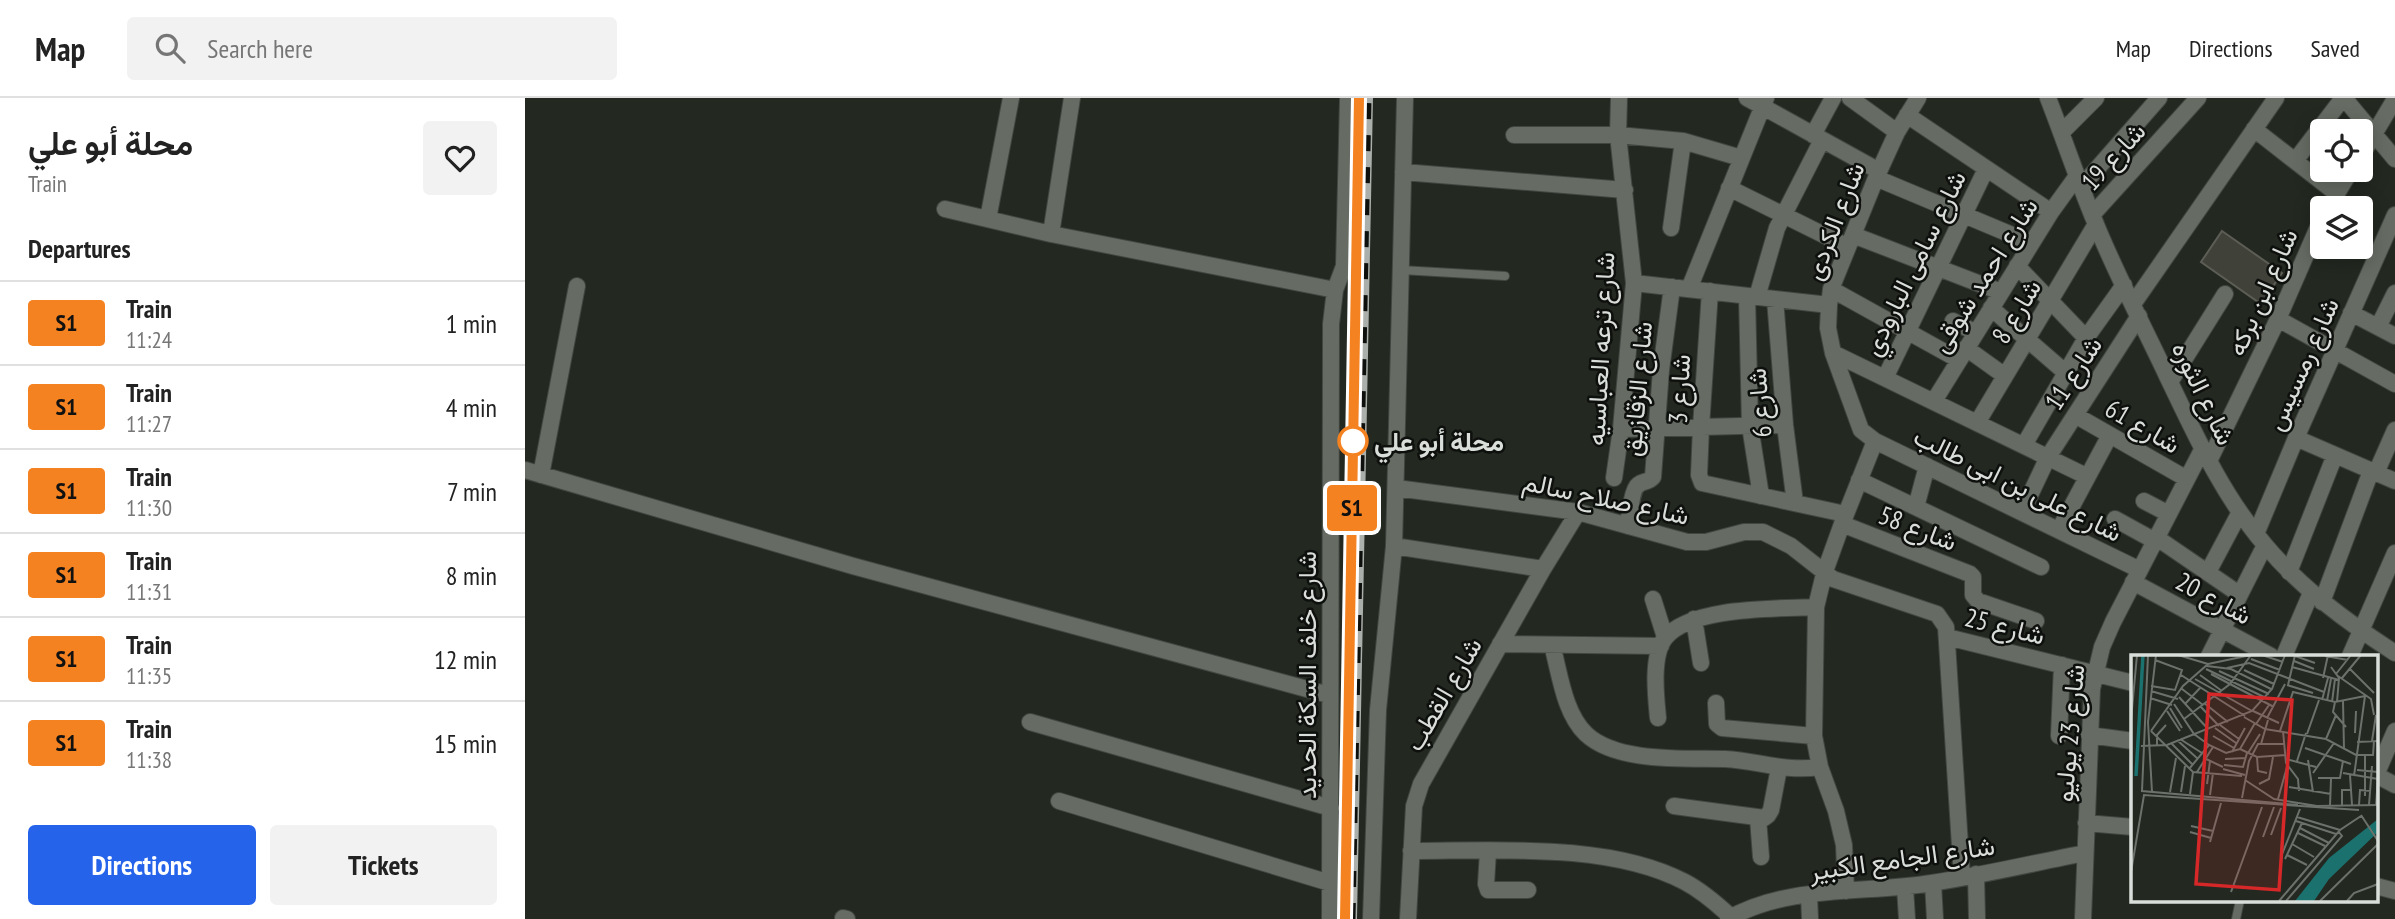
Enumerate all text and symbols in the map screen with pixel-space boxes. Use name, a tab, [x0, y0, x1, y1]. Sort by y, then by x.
search box	[127, 17, 617, 80]
text: Map	[35, 27, 85, 70]
icon: search	[151, 29, 189, 67]
text: Search here	[207, 32, 313, 65]
text: Map	[2116, 33, 2151, 64]
text: Directions	[2189, 33, 2273, 64]
text: Saved	[2311, 33, 2360, 64]
street label: شارع 19	[2074, 115, 2154, 199]
map controls	[2310, 119, 2373, 259]
button: locate	[2310, 119, 2373, 182]
text: محلة أبو علي	[28, 121, 193, 164]
button: heart	[423, 121, 497, 195]
street label: شارع الكردى	[1796, 157, 1873, 285]
street label: شارع سامى البارودي	[1855, 165, 1978, 363]
text: Train	[28, 169, 67, 198]
street label: شارع احمد شوقى	[1923, 191, 2046, 360]
button: layers	[2310, 196, 2373, 259]
street label: شارع ابن بركه	[2219, 223, 2307, 362]
text: Departures	[28, 232, 131, 265]
street label: شارع ترعه العباسيه	[1578, 251, 1624, 447]
street label: شارع 8	[1984, 273, 2050, 350]
text: Train	[126, 292, 172, 325]
street label: شارع رمسيس	[2258, 292, 2348, 436]
text: S1	[55, 307, 78, 338]
text: 1 min	[446, 307, 497, 340]
street label: شارع الزقازيق	[1615, 320, 1661, 458]
text: 11:24	[126, 325, 172, 354]
street label: شارع 11	[2037, 330, 2111, 417]
street label: شارع الثوره	[2163, 336, 2243, 451]
street label: شارع 3	[1661, 353, 1699, 425]
street label: شارع 6	[1740, 367, 1780, 439]
text: Train	[126, 376, 172, 409]
text: S1	[55, 391, 78, 422]
text: 4 min	[446, 391, 497, 424]
street label: شارع 61	[2099, 391, 2186, 462]
text: 11:27	[126, 409, 172, 438]
street label: شارع على بن ابى طالب	[1908, 419, 2128, 551]
place label: محلة أبو علي	[1374, 425, 1504, 464]
marker: محلة أبو علي	[1338, 426, 1368, 456]
text: Train	[126, 460, 172, 493]
street label: شارع صلاح سالم	[1519, 464, 1692, 534]
text: S1	[55, 475, 78, 506]
text: 7 min	[447, 475, 497, 508]
line badge: S1	[1321, 485, 1383, 531]
text: S1	[1341, 492, 1363, 523]
text: 11:30	[126, 493, 172, 522]
street label: شارع 58	[1873, 498, 1962, 560]
text: Train	[126, 544, 172, 577]
street label: شارع خلف السكة الحديد	[1290, 551, 1325, 799]
text: S1	[55, 559, 78, 590]
text: 8 min	[446, 559, 497, 592]
street label: شارع 20	[2169, 564, 2258, 633]
text: 11:31	[126, 577, 172, 606]
street label: شارع 25	[1961, 600, 2048, 654]
text: Train	[126, 628, 172, 661]
street label: شارع القطب	[1397, 631, 1491, 758]
text: S1	[55, 643, 78, 674]
text: 12 min	[434, 643, 497, 676]
inset map	[2131, 655, 2378, 902]
text: 11:35	[126, 661, 172, 690]
street label: شارع 23 يوليو	[2047, 663, 2093, 803]
text: Train	[126, 712, 172, 745]
text: S1	[55, 727, 78, 758]
text: 15 min	[434, 727, 497, 760]
text: 11:38	[126, 745, 172, 774]
button: Directions	[28, 825, 256, 905]
button: Tickets	[270, 825, 497, 905]
street label: شارع الجامع الكبير	[1806, 829, 1997, 889]

